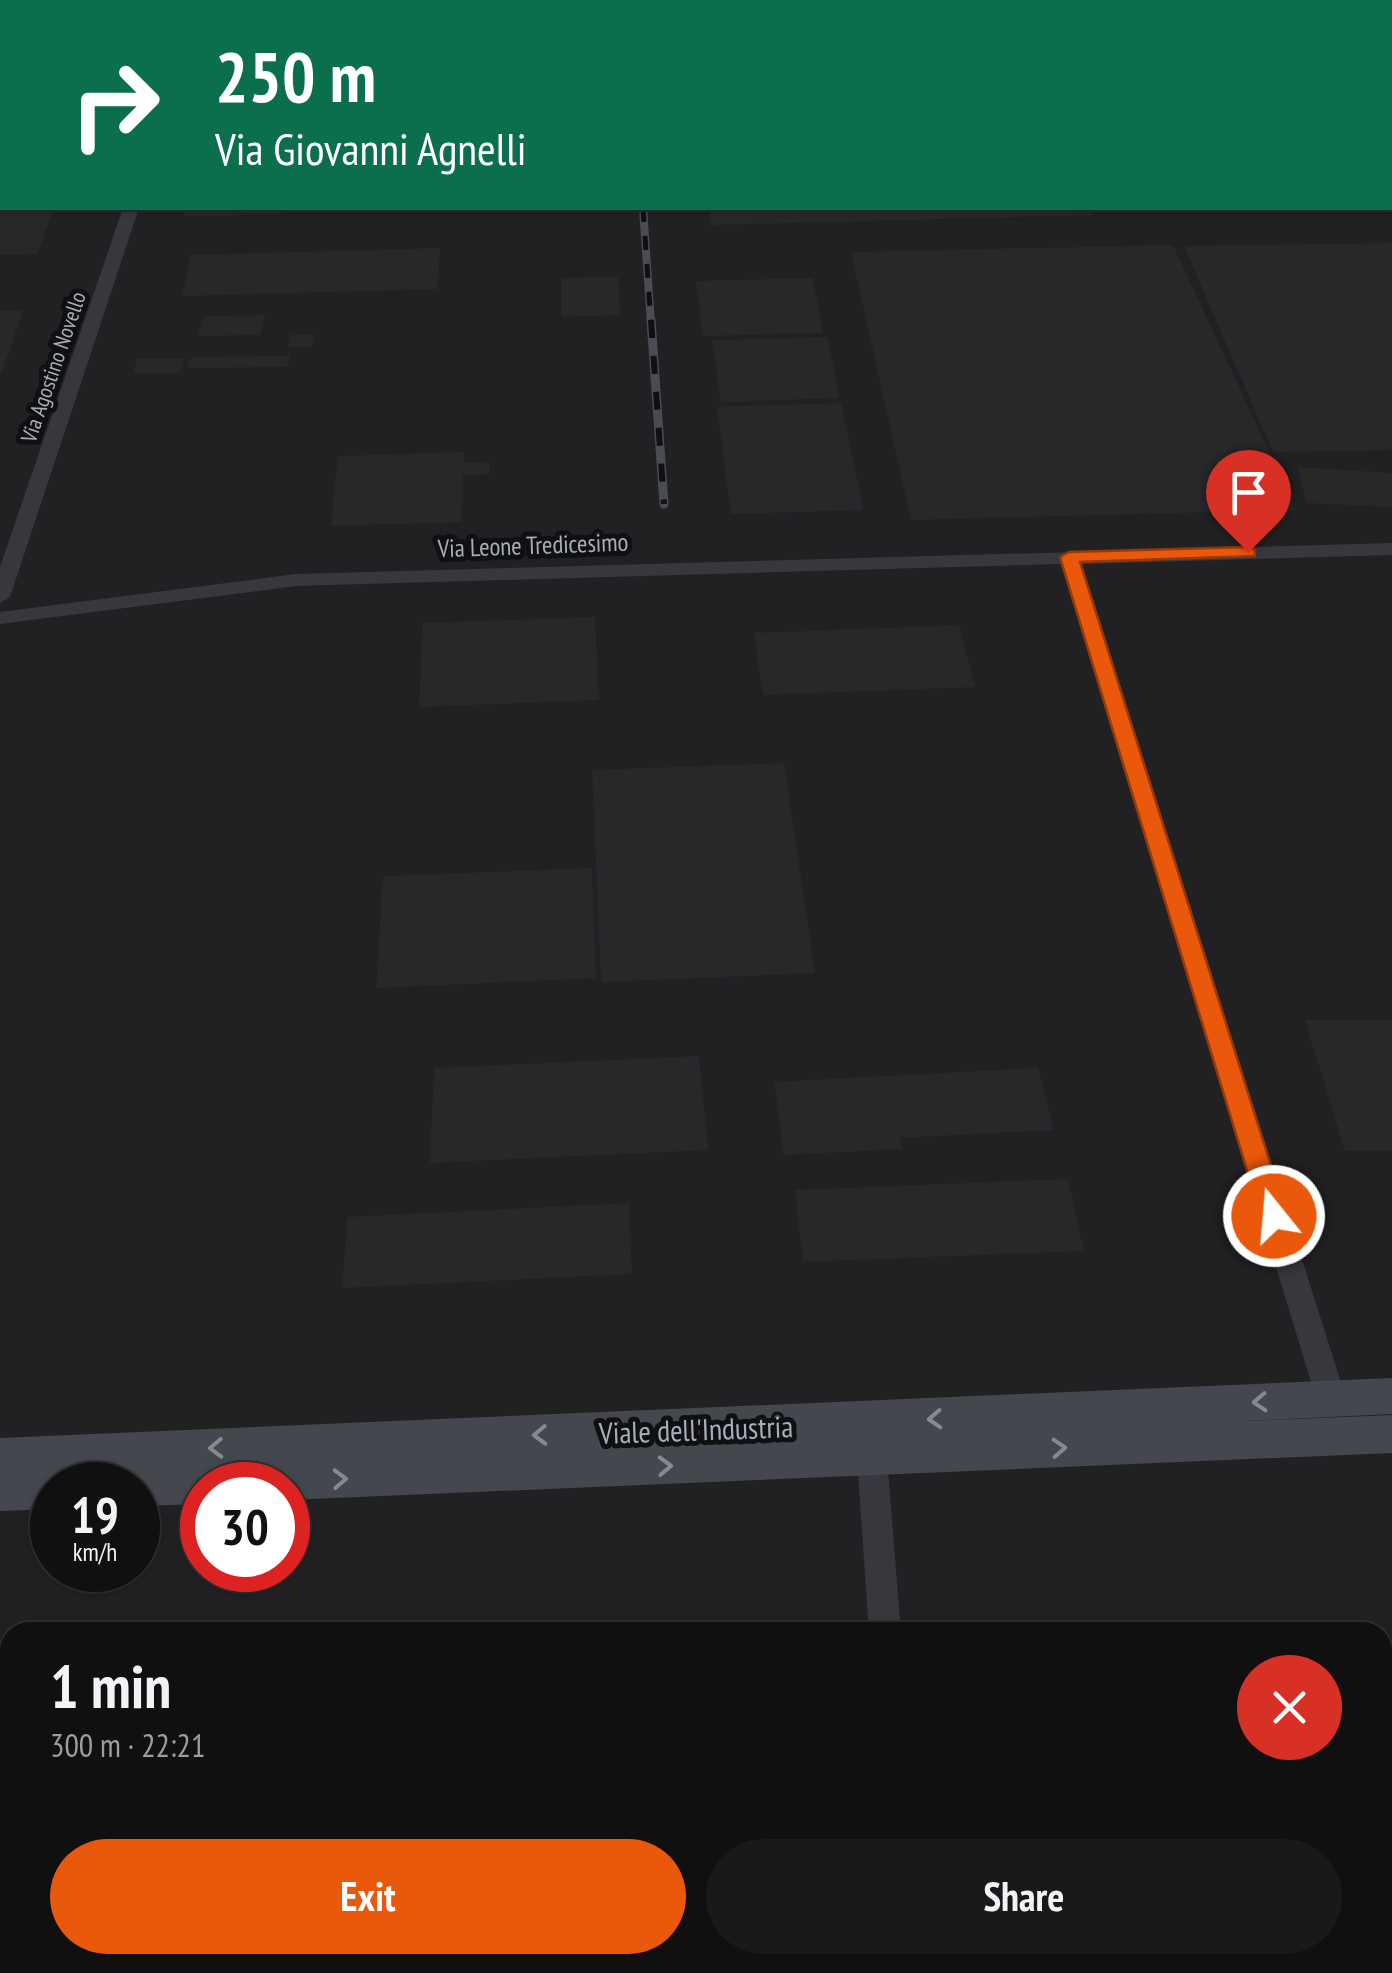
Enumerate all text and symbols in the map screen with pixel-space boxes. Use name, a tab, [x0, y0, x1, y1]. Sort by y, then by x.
text: 250 m	[215, 31, 376, 121]
icon: right	[50, 40, 180, 170]
text: Via Giovanni Agnelli	[215, 119, 526, 177]
street label: Via Agostino Novello	[14, 288, 92, 447]
pin	[1206, 450, 1291, 553]
icon: arrive	[1221, 465, 1276, 520]
street label: Via Leone Tredicesimo	[436, 526, 629, 564]
position arrow	[1222, 1164, 1326, 1268]
one-way arrow	[1251, 1391, 1267, 1412]
street label: Viale dell'Industria	[597, 1406, 794, 1452]
one-way arrow	[927, 1408, 943, 1429]
one-way arrow	[532, 1425, 548, 1446]
one-way arrow	[207, 1437, 223, 1458]
one-way arrow	[1052, 1438, 1068, 1459]
one-way arrow	[657, 1456, 673, 1477]
speed limit sign: 30	[180, 1462, 310, 1592]
one-way arrow	[332, 1469, 348, 1490]
text: 19	[71, 1482, 119, 1547]
text: km/h	[73, 1536, 117, 1568]
text: 1 min	[50, 1647, 171, 1725]
button: close	[1237, 1655, 1342, 1760]
text: 300 m · 22:21	[50, 1724, 205, 1766]
button: Exit	[50, 1839, 686, 1954]
button: Share	[706, 1839, 1342, 1954]

